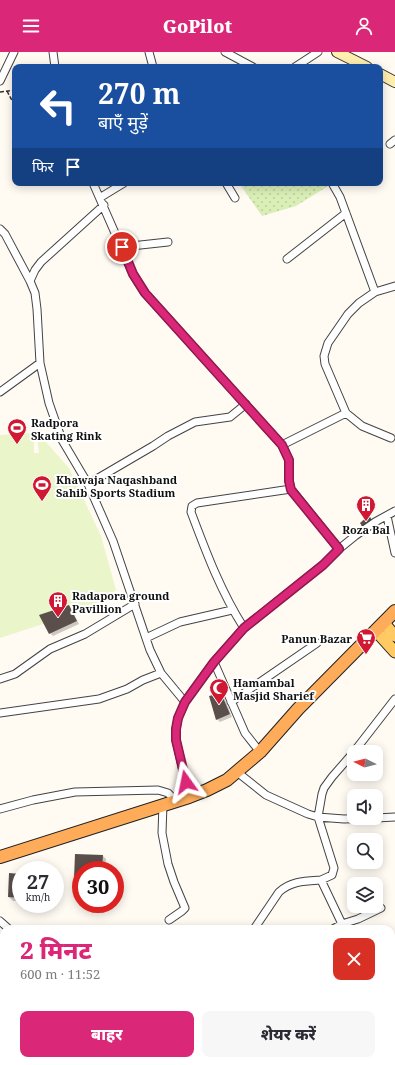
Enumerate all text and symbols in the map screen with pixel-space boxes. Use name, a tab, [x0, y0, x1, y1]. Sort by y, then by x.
text: GoPilot	[163, 14, 232, 38]
icon: menu	[20, 15, 42, 37]
icon: person	[353, 15, 375, 37]
text: 270 m	[98, 74, 180, 112]
icon: left	[32, 80, 84, 132]
text: बाएँ मुड़ें	[98, 110, 148, 134]
text: फिर	[32, 156, 54, 176]
icon: arrive	[62, 156, 84, 178]
pin	[105, 230, 139, 264]
icon: arrive	[111, 236, 133, 258]
place label: Radpora Skating Rink	[31, 415, 102, 443]
sports icon: Radpora Skating Rink	[6, 417, 28, 445]
place label: Khawaja Naqashband Sahib Sports Stadium	[56, 472, 177, 500]
sports icon: Khawaja Naqashband Sahib Sports Stadium	[31, 474, 53, 502]
building icon: Roza Bal	[355, 494, 377, 522]
place label: Roza Bal	[342, 522, 390, 537]
place label: Radapora ground Pavillion	[72, 588, 170, 616]
building icon: Radapora ground Pavillion	[47, 590, 69, 618]
supermarket icon: Panun Bazar	[355, 627, 377, 655]
place label: Panun Bazar	[281, 631, 352, 646]
place label: Hamambal Masjid Sharief	[233, 675, 315, 703]
mosque icon: Hamambal Masjid Sharief	[208, 677, 230, 705]
north arrow	[347, 745, 383, 781]
map controls	[347, 745, 383, 913]
position arrow	[165, 761, 207, 803]
button: sound	[347, 789, 383, 825]
button: search	[347, 833, 383, 869]
speed limit sign: 30	[72, 861, 124, 913]
text: 27	[27, 868, 49, 895]
button: layers	[347, 877, 383, 913]
text: km/h	[26, 890, 50, 904]
text: 2 मिनट	[20, 933, 92, 966]
button: close	[333, 938, 375, 980]
text: 600 m · 11:52	[20, 965, 100, 983]
button: बाहर	[20, 1011, 194, 1057]
button: शेयर करें	[202, 1011, 375, 1057]

